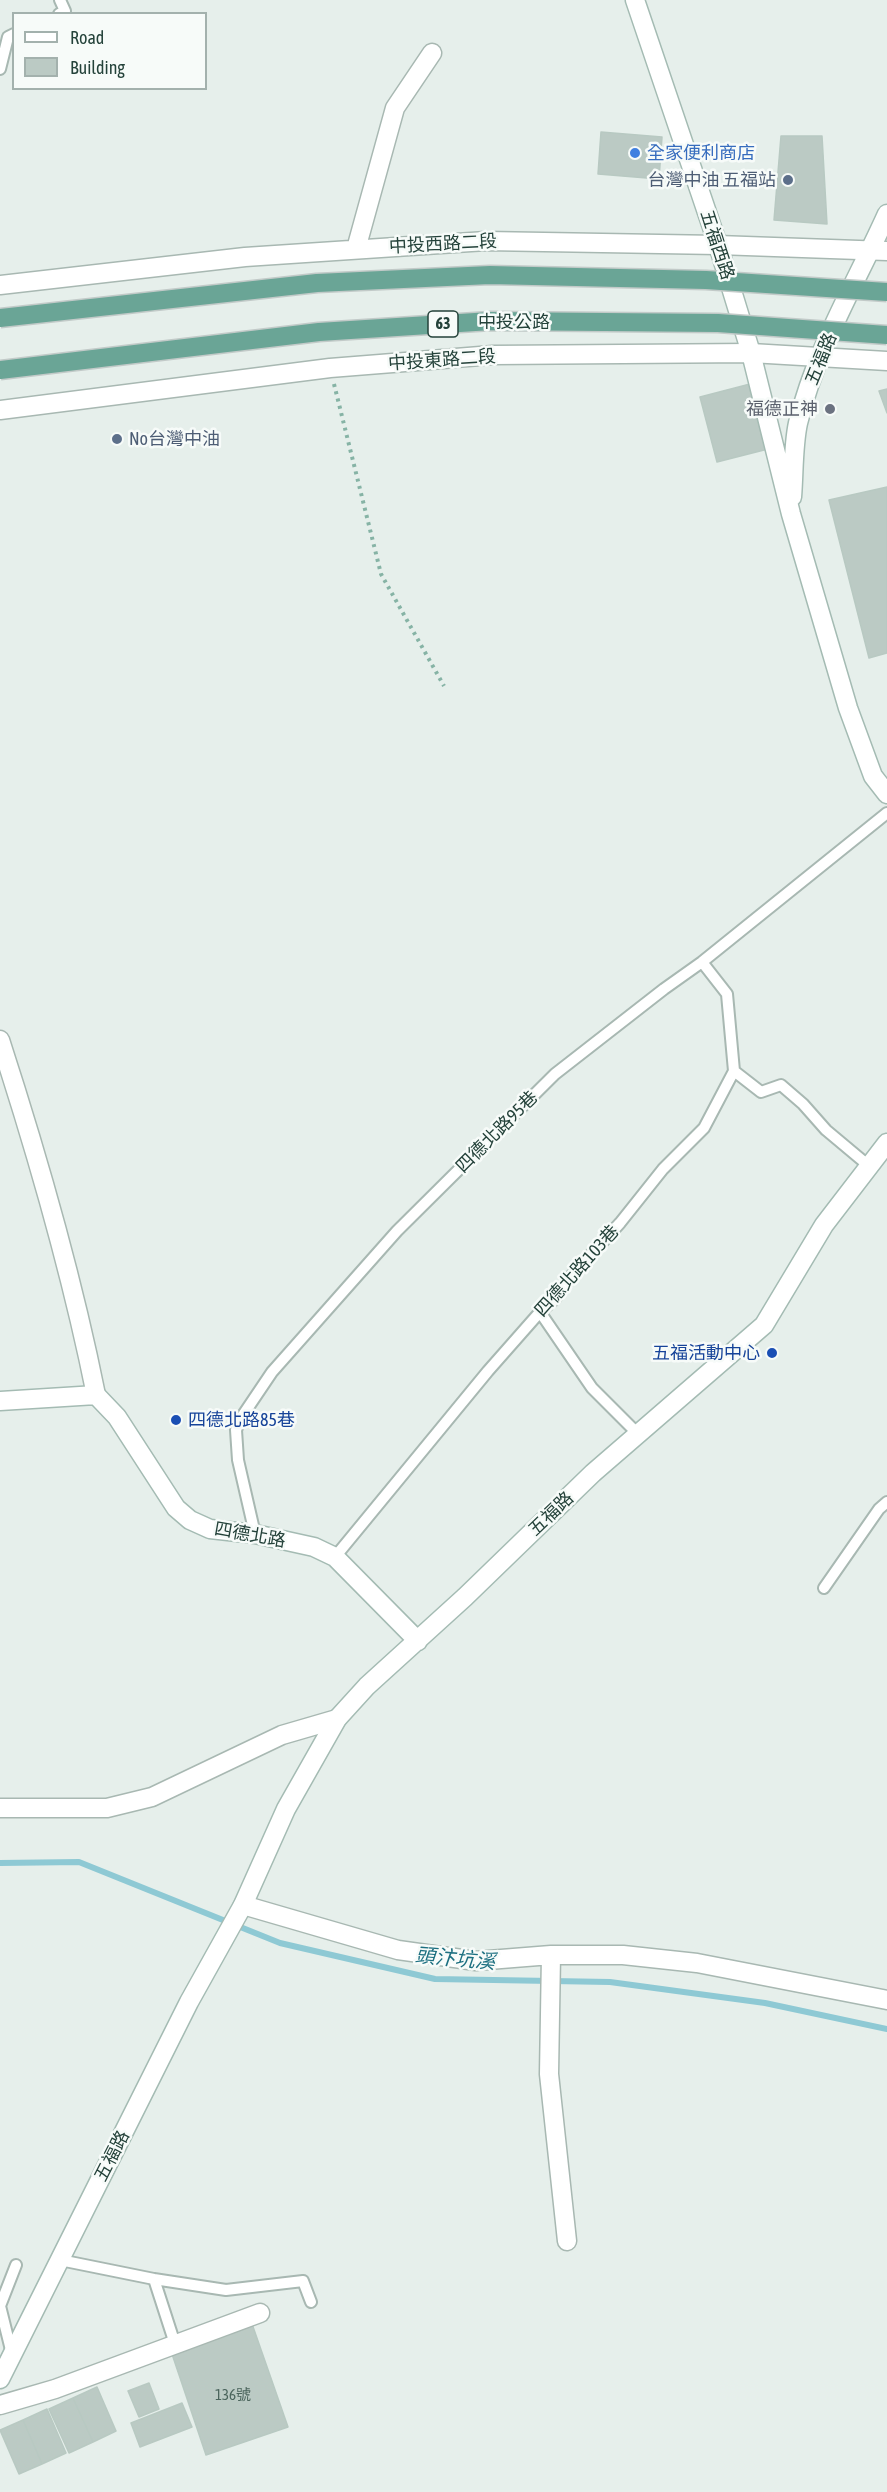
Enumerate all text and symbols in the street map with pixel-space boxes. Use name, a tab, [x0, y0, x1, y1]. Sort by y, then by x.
legend	[12, 12, 207, 90]
text: Road	[70, 27, 104, 48]
text: Building	[70, 57, 125, 78]
place label: 全家便利商店	[647, 142, 755, 164]
marker: 全家便利商店	[628, 146, 642, 160]
place label: 台灣中油 五福站	[648, 169, 776, 191]
marker: 台灣中油 五福站	[781, 173, 795, 187]
street label: 五福西路	[696, 207, 738, 283]
street label: 中投西路二段	[389, 230, 497, 258]
road number: 63	[428, 311, 458, 337]
street label: 中投公路	[478, 311, 550, 333]
street label: 五福路	[801, 330, 841, 388]
street label: 中投東路二段	[387, 345, 497, 375]
place label: 福德正神	[746, 398, 818, 420]
marker: 福德正神	[823, 402, 837, 416]
place label: No台灣中油	[129, 428, 220, 450]
marker: No台灣中油	[110, 432, 124, 446]
street label: 四德北路95巷	[452, 1087, 542, 1177]
street label: 四德北路103巷	[530, 1221, 624, 1321]
place label: 五福活動中心	[652, 1342, 760, 1364]
marker: 五福活動中心	[765, 1346, 779, 1360]
place label: 四德北路85巷	[188, 1409, 295, 1431]
marker: 四德北路85巷	[169, 1413, 183, 1427]
street label: 五福路	[524, 1487, 578, 1541]
street label: 四德北路	[213, 1518, 287, 1552]
water label: 頭汴坑溪	[414, 1944, 496, 1974]
street label: 五福路	[90, 2127, 134, 2185]
house number: 136號	[215, 2386, 251, 2404]

